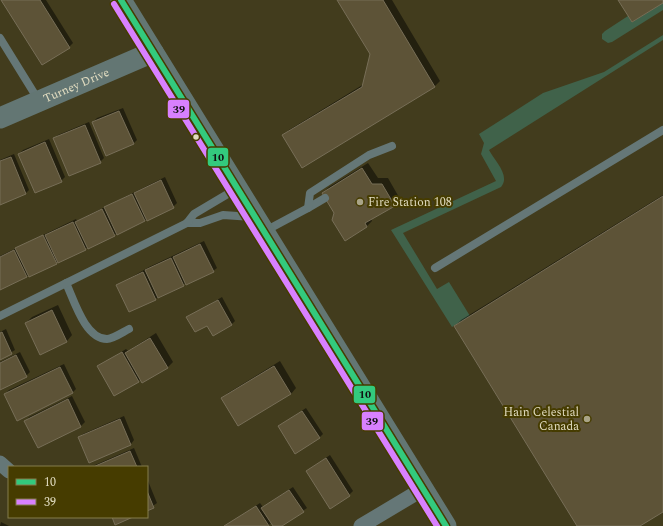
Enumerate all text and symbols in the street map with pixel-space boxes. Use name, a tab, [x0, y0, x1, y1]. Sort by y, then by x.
street label: Turney Drive	[40, 63, 113, 108]
line badge: 39	[167, 99, 190, 119]
text: 39	[173, 101, 185, 118]
unlabelled marker	[191, 132, 201, 142]
line badge: 10	[207, 147, 229, 167]
text: 10	[212, 149, 224, 166]
place label: Fire Station 108	[368, 193, 452, 212]
marker: Fire Station 108	[355, 197, 365, 207]
line badge: 10	[353, 385, 376, 404]
text: 10	[359, 386, 371, 403]
place label: Hain Celestial Canada	[503, 403, 579, 436]
line badge: 39	[361, 411, 384, 431]
text: 39	[366, 413, 378, 430]
marker: Hain Celestial Canada	[582, 414, 592, 424]
legend	[8, 466, 148, 518]
text: 10	[44, 473, 56, 492]
text: 39	[44, 493, 56, 512]

